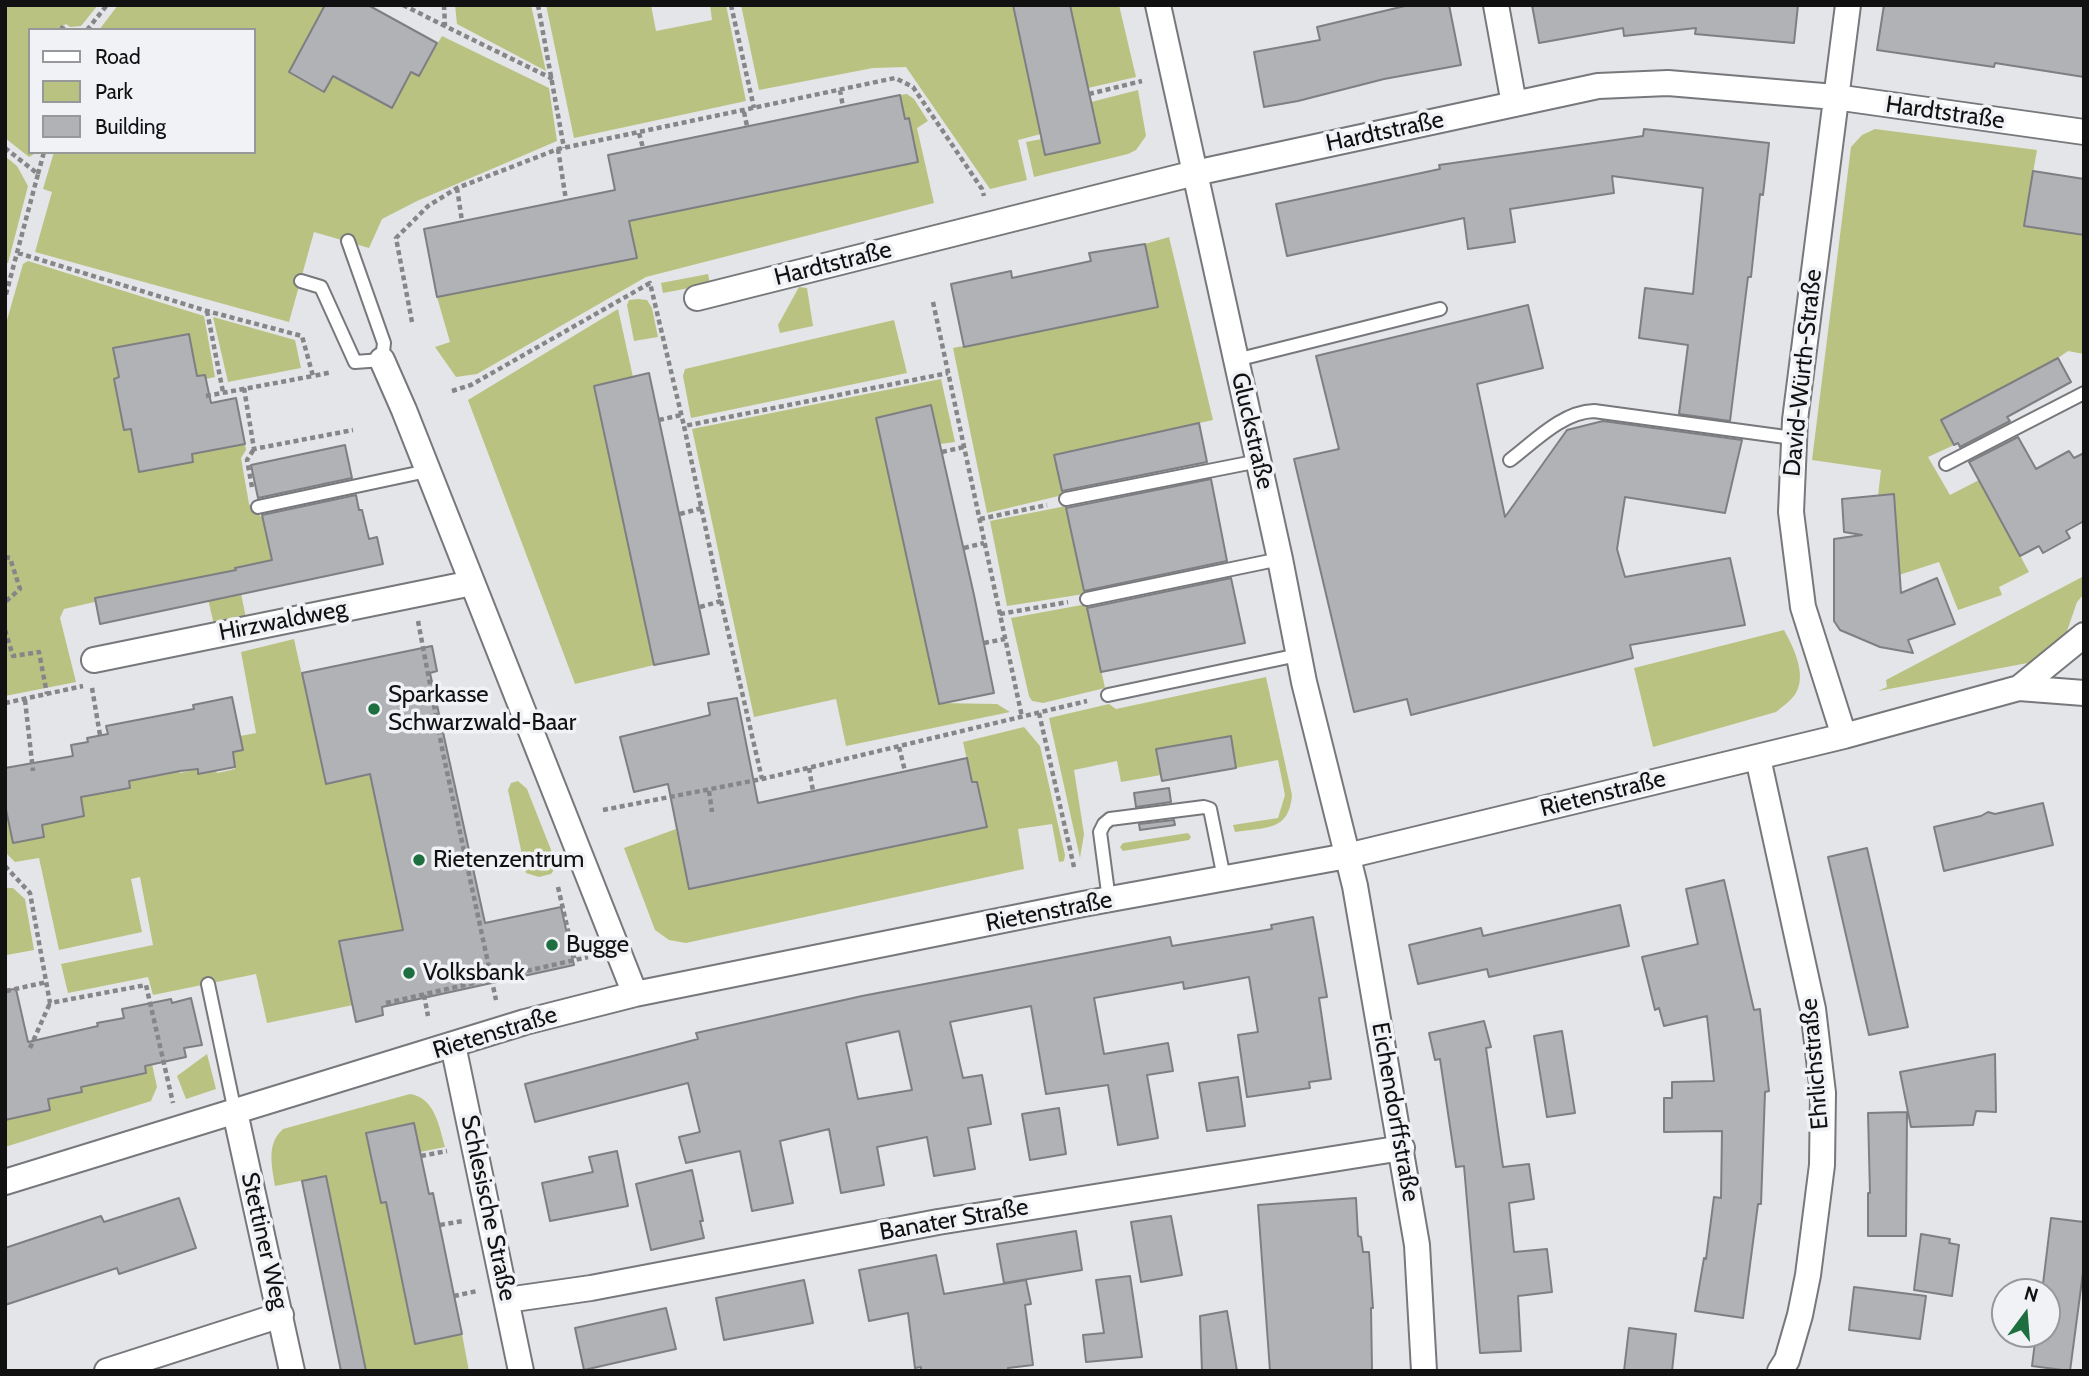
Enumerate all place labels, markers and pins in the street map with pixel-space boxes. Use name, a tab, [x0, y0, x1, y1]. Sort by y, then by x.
place label: Sparkasse Schwarzwald-Baar	[388, 681, 576, 737]
marker: Sparkasse Schwarzwald-Baar	[366, 701, 382, 717]
place label: Rietenzentrum	[433, 846, 584, 874]
marker: Rietenzentrum	[411, 852, 427, 868]
place label: Bugge	[566, 931, 629, 959]
marker: Bugge	[544, 937, 560, 953]
place label: Volksbank	[423, 959, 525, 987]
marker: Volksbank	[401, 965, 417, 981]

